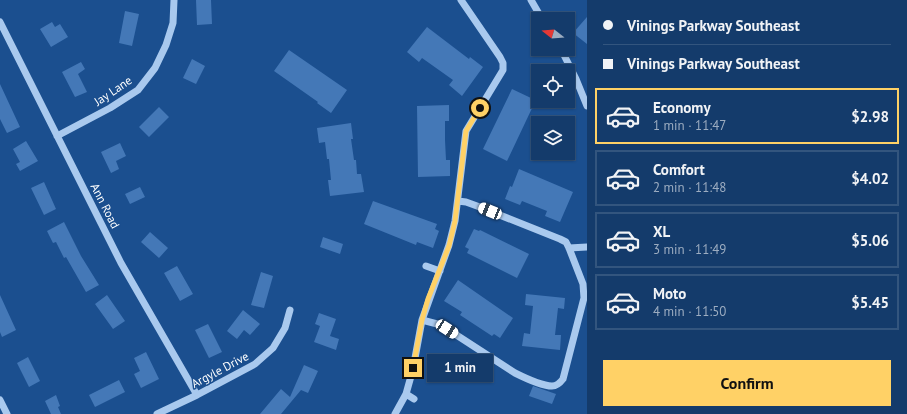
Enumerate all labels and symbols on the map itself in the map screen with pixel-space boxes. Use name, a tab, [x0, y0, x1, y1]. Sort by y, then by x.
north arrow	[531, 12, 575, 56]
street label: Jay Lane	[90, 73, 134, 109]
route start	[471, 99, 489, 117]
street label: Ann Road	[88, 181, 123, 231]
car	[477, 201, 503, 221]
car	[434, 317, 460, 341]
street label: Argyle Drive	[189, 348, 251, 391]
callout: 1 min	[427, 354, 493, 382]
route end	[404, 359, 422, 377]

